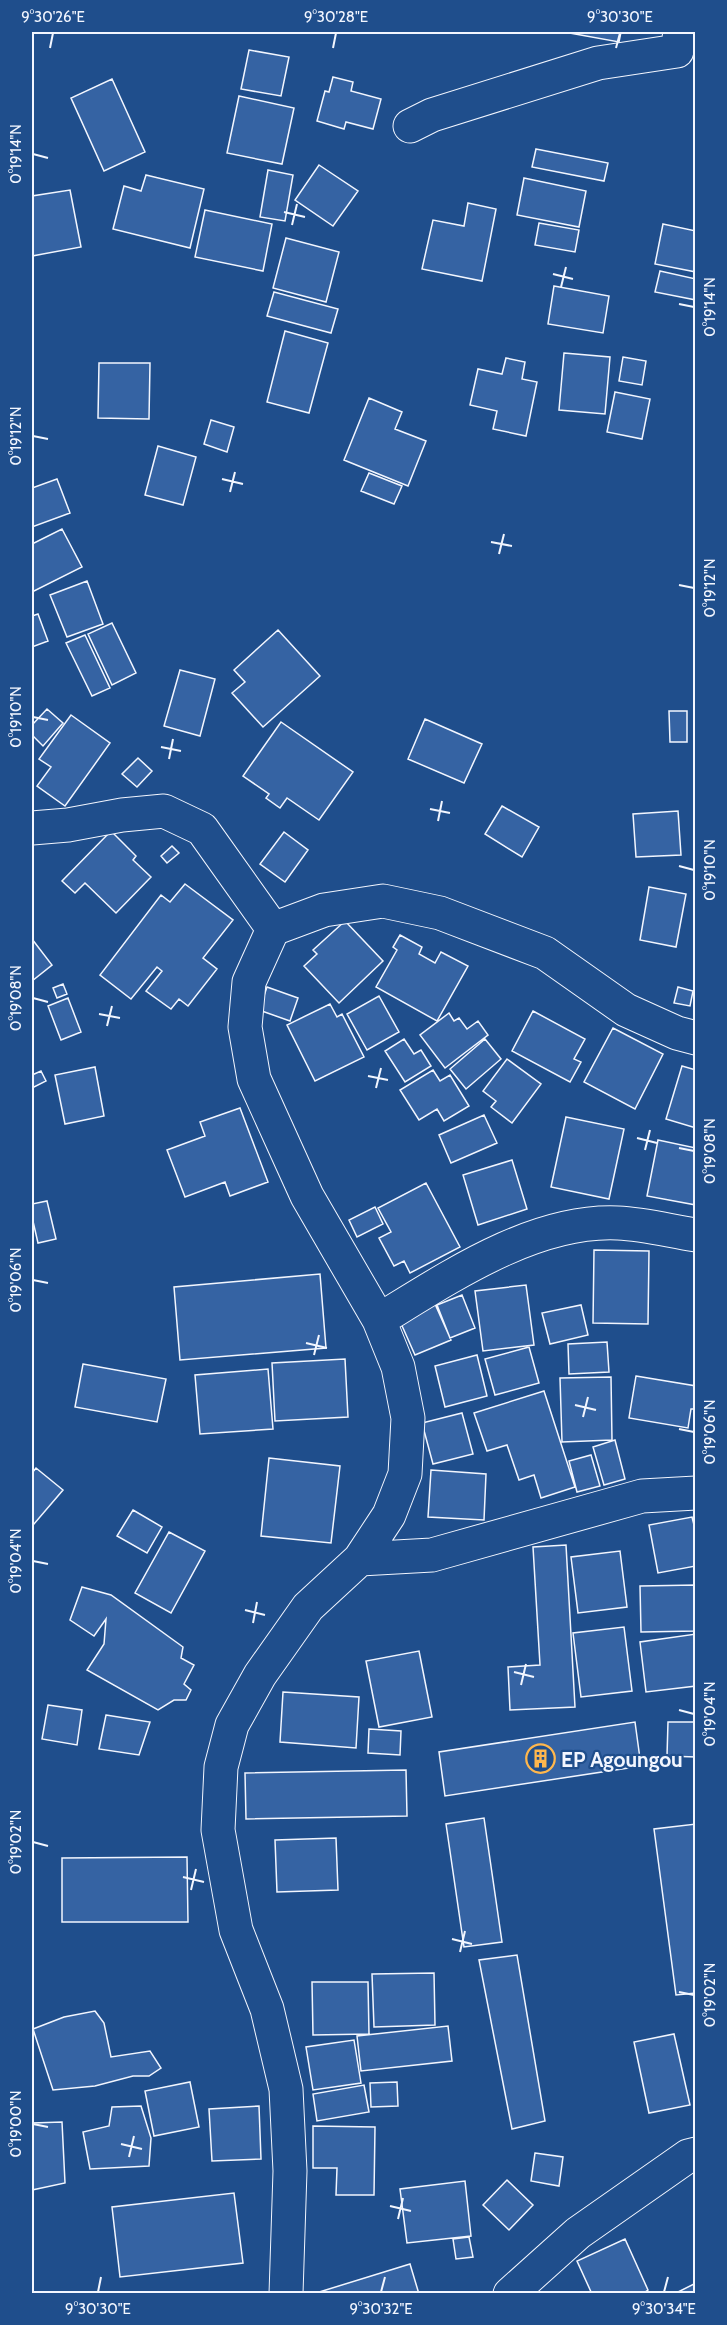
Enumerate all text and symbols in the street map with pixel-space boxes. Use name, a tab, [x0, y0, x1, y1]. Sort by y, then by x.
text: 9°30'26"E	[21, 8, 85, 26]
text: 9°30'28"E	[304, 8, 368, 26]
text: 9°30'30"E	[587, 8, 653, 26]
text: 0°19'14"N	[7, 124, 25, 184]
text: 0°19'14"N	[701, 277, 719, 337]
text: 0°19'12"N	[7, 407, 25, 465]
text: 0°19'12"N	[701, 559, 719, 617]
text: 0°19'10"N	[7, 686, 25, 748]
text: 0°19'10"N	[701, 839, 719, 901]
text: 0°19'08"N	[7, 965, 25, 1031]
text: 0°19'08"N	[701, 1118, 719, 1184]
text: 0°19'06"N	[7, 1247, 25, 1313]
text: 0°19'06"N	[701, 1399, 719, 1465]
text: 0°19'04"N	[7, 1528, 25, 1594]
text: 0°19'04"N	[701, 1681, 719, 1747]
building icon: EP Agoungou	[524, 1743, 556, 1775]
place label: EP Agoungou	[561, 1747, 683, 1772]
text: 0°19'02"N	[7, 1810, 25, 1874]
text: 0°19'02"N	[701, 1963, 719, 2027]
text: 0°19'00"N	[7, 2090, 25, 2158]
text: 9°30'30"E	[65, 2300, 131, 2318]
text: 9°30'32"E	[349, 2300, 413, 2318]
text: 9°30'34"E	[632, 2300, 696, 2318]

